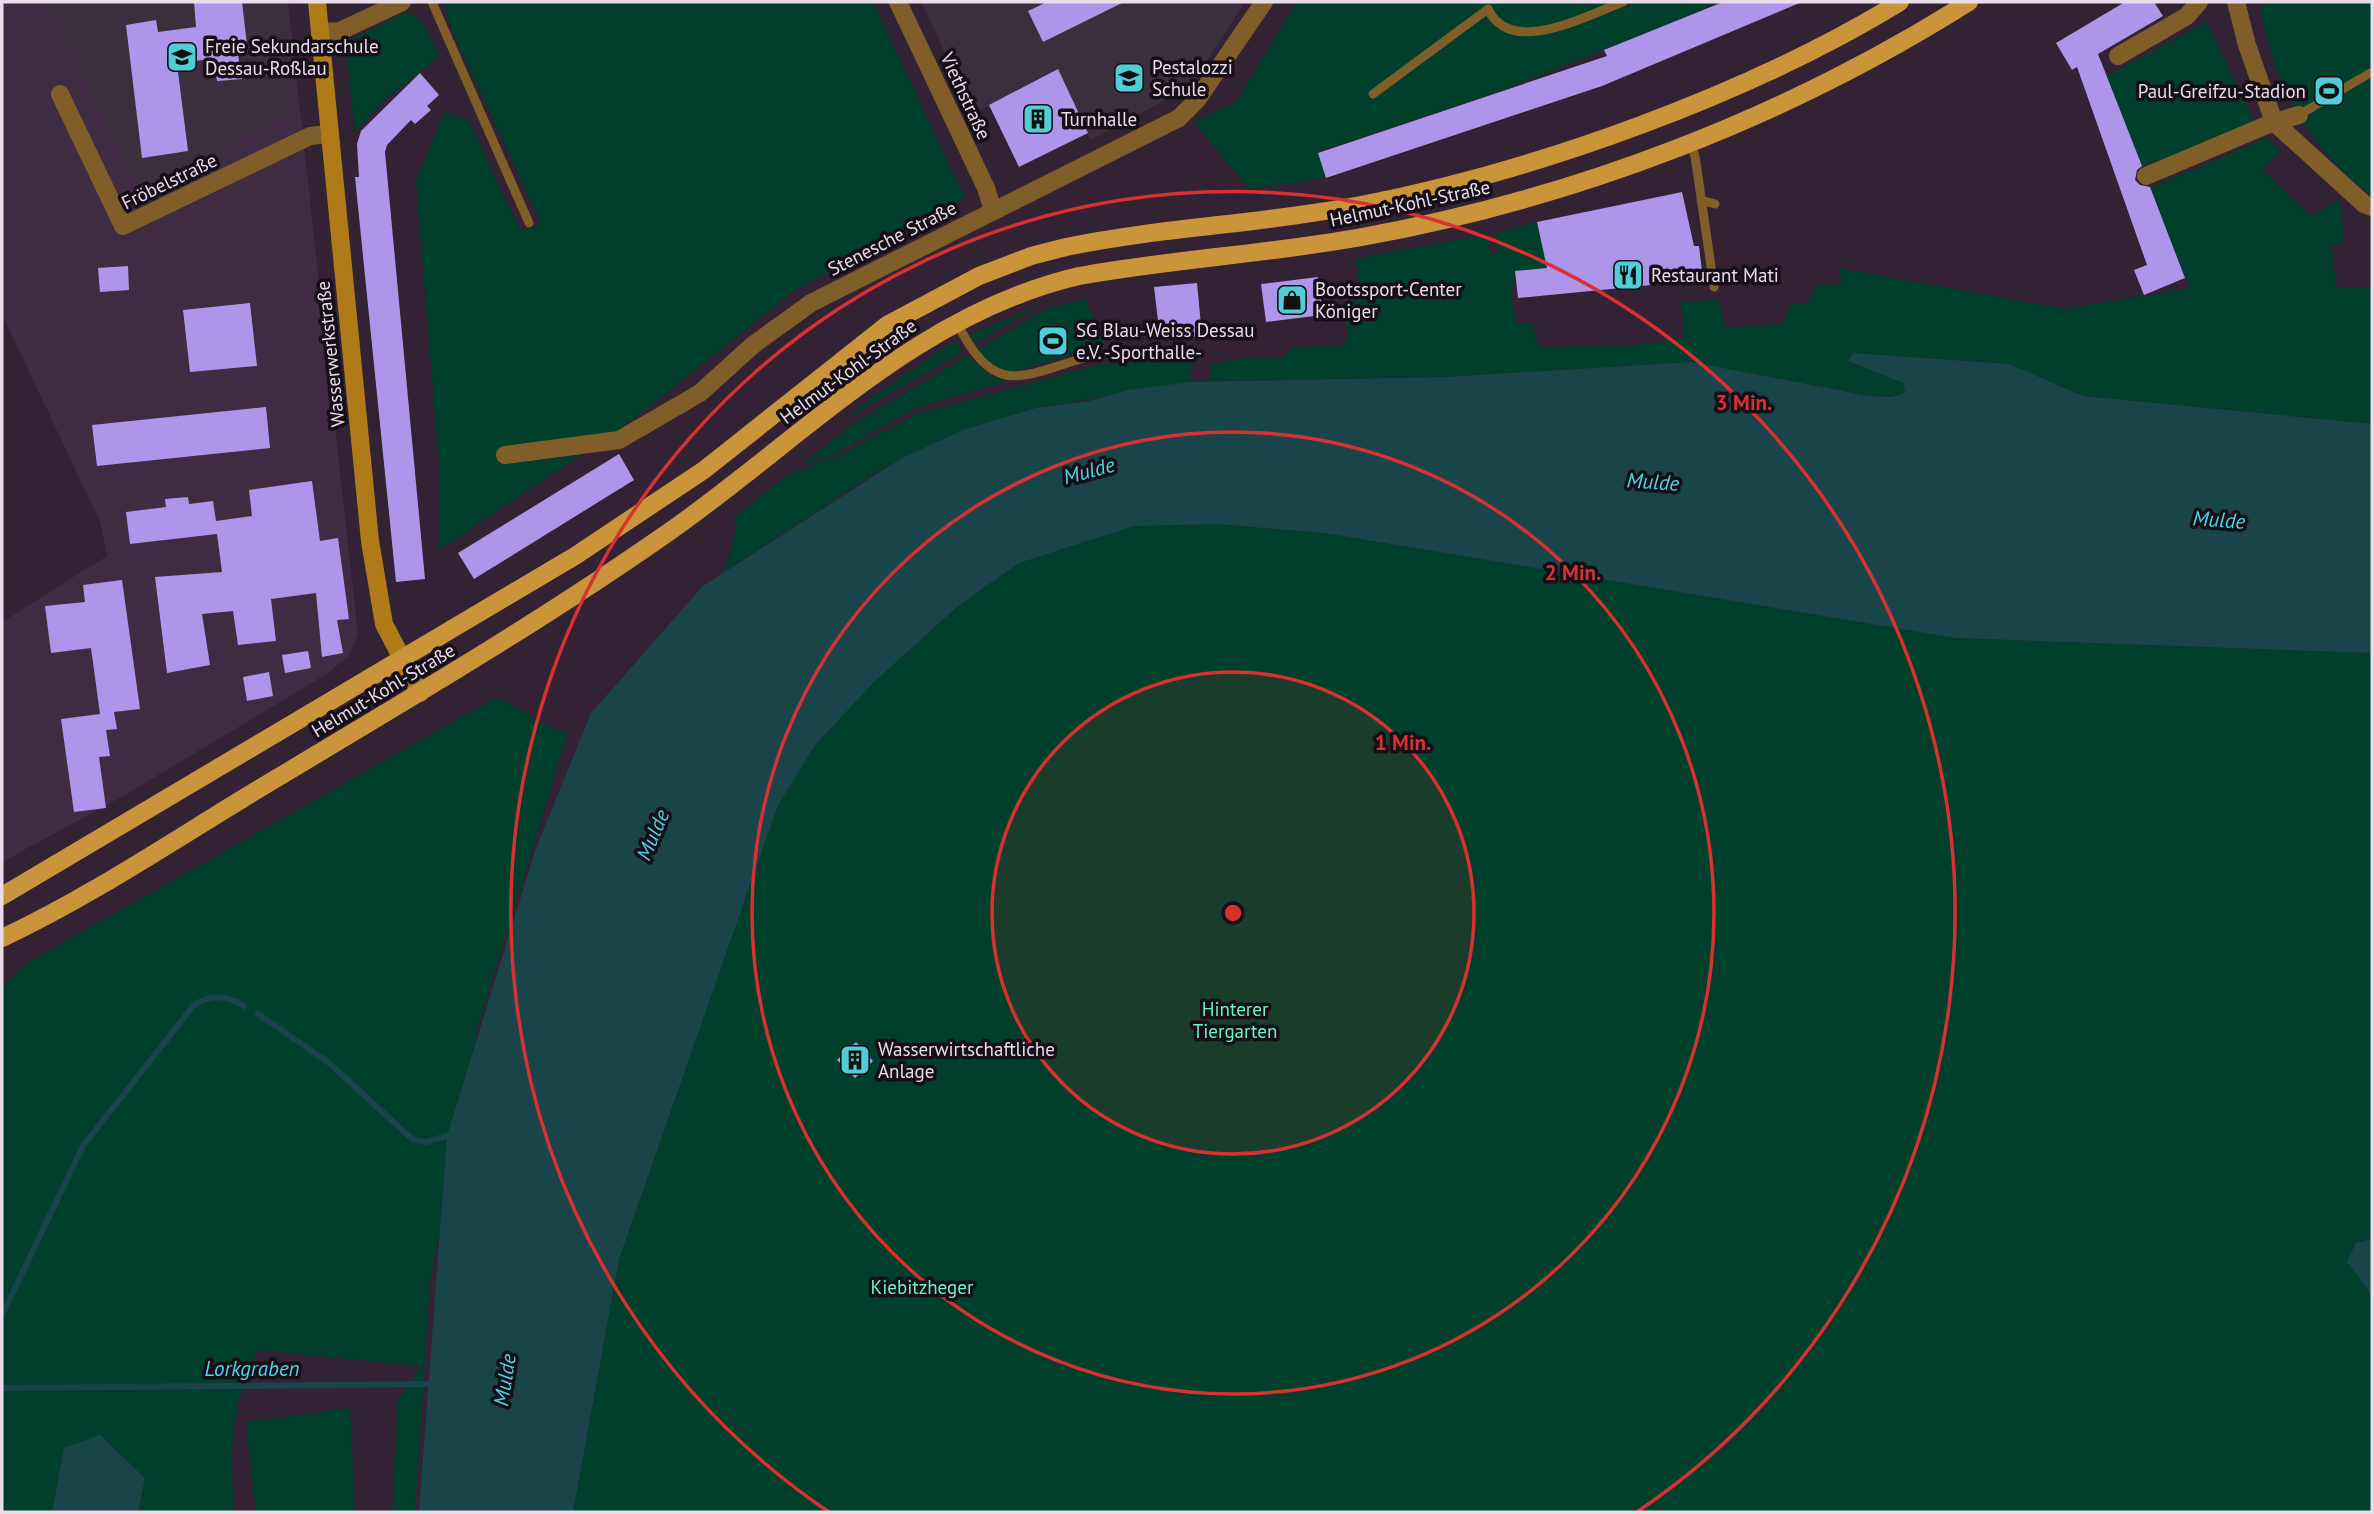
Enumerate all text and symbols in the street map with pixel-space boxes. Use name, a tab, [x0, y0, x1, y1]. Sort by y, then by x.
place label: Freie Sekundarschule Dessau-Roßlau	[205, 34, 379, 80]
school or university icon: Freie Sekundarschule Dessau-Roßlau	[165, 40, 199, 74]
street label: Viethstraße	[935, 48, 997, 143]
place label: Pestalozzi Schule	[1152, 55, 1233, 101]
school or university icon: Pestalozzi Schule	[1112, 61, 1146, 95]
sports icon: Paul-Greifzu-Stadion	[2312, 74, 2346, 108]
place label: Paul-Greifzu-Stadion	[2138, 79, 2306, 103]
building icon: Turnhalle	[1021, 102, 1055, 136]
place label: Turnhalle	[1061, 107, 1137, 131]
street label: Fröbelstraße	[117, 148, 221, 214]
street label: Helmut-Kohl-Straße	[1328, 174, 1492, 232]
street label: Stenesche Straße	[824, 195, 960, 281]
restaurant icon: Restaurant Mati	[1611, 258, 1645, 292]
place label: Restaurant Mati	[1651, 263, 1779, 287]
place label: Bootssport-Center Königer	[1315, 277, 1462, 323]
street label: Wasserwerkstraße	[310, 280, 350, 428]
shop icon: Bootssport-Center Königer	[1275, 283, 1309, 317]
street label: Helmut-Kohl-Straße	[775, 313, 921, 429]
place label: SG Blau-Weiss Dessau e.V. -Sporthalle-	[1076, 318, 1254, 364]
sports icon: SG Blau-Weiss Dessau e.V. -Sporthalle-	[1036, 324, 1070, 358]
text: 3 Min.	[1716, 389, 1772, 416]
water label: Mulde	[1060, 451, 1118, 490]
water label: Mulde	[1626, 466, 1681, 497]
water label: Mulde	[2192, 504, 2247, 535]
text: 2 Min.	[1545, 559, 1601, 586]
street label: Helmut-Kohl-Straße	[307, 638, 459, 742]
text: 1 Min.	[1375, 729, 1431, 756]
water label: Mulde	[630, 805, 675, 864]
centre of rings	[1221, 901, 1245, 925]
park label: Hinterer Tiergarten	[1193, 997, 1277, 1043]
place label: Wasserwirtschaftliche Anlage	[878, 1037, 1055, 1083]
building icon: Wasserwirtschaftliche Anlage	[838, 1043, 872, 1077]
park label: Kiebitzheger	[871, 1275, 974, 1299]
water label: Mulde	[487, 1352, 522, 1408]
water label: Lorkgraben	[204, 1355, 300, 1382]

